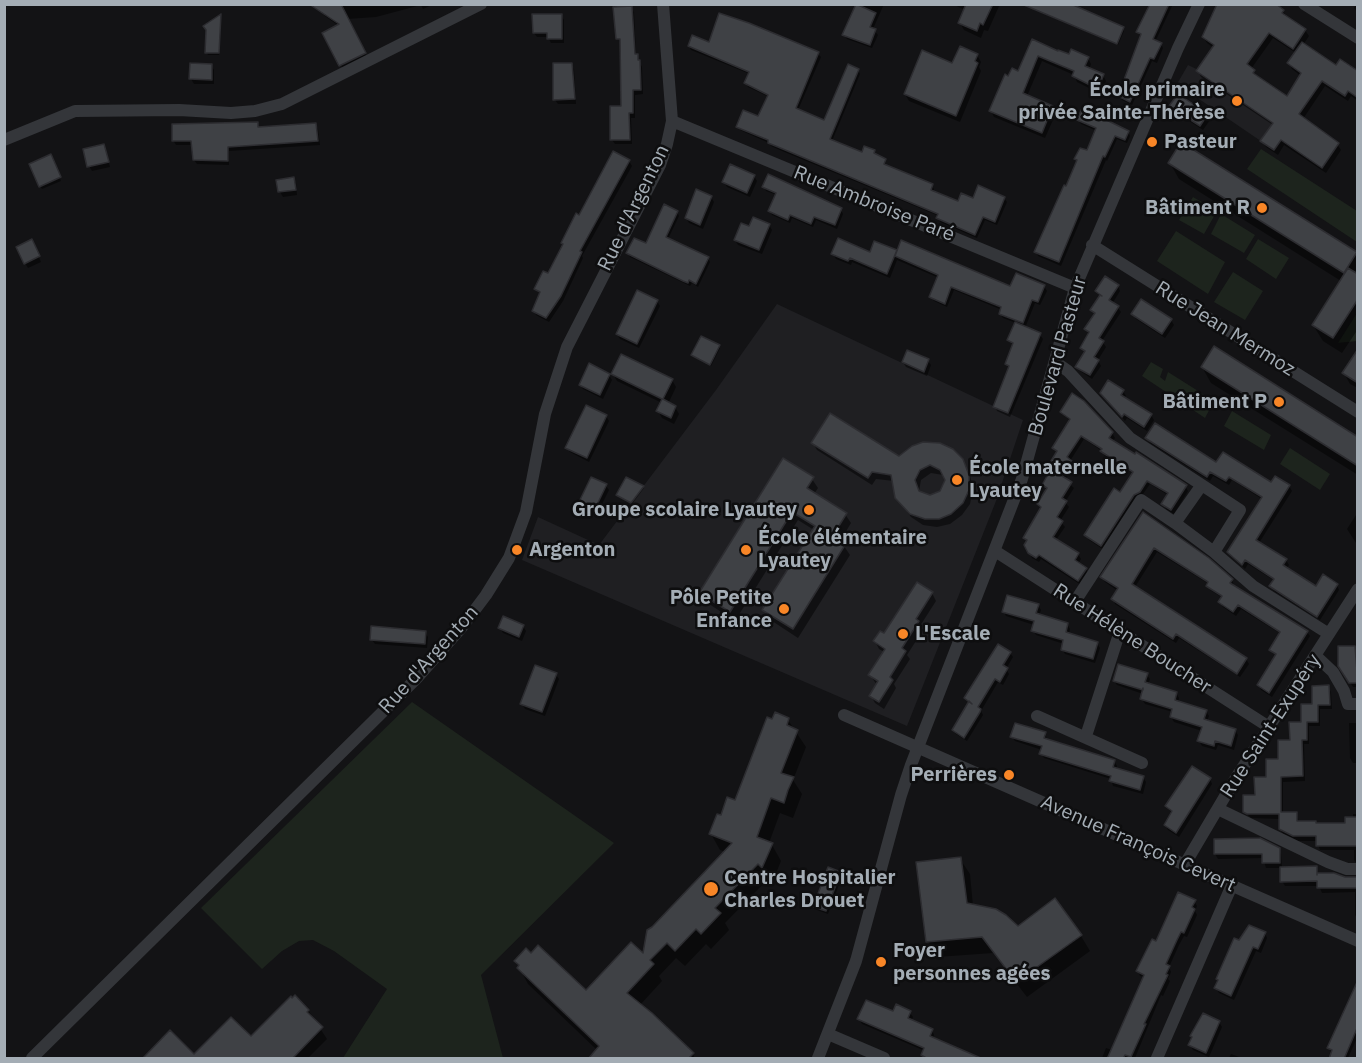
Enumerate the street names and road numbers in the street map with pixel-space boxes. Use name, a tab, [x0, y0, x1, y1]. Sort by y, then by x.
street label: Rue d'Argenton	[593, 141, 675, 275]
street label: Rue Ambroise Paré	[790, 161, 958, 247]
street label: Boulevard Pasteur	[1024, 274, 1092, 438]
street label: Rue Jean Mermoz	[1151, 276, 1299, 382]
street label: Rue Hélène Boucher	[1048, 579, 1216, 699]
street label: Rue d'Argenton	[374, 601, 484, 719]
street label: Rue Saint-Exupéry	[1216, 650, 1326, 802]
street label: Avenue François Cevert	[1037, 790, 1239, 898]

